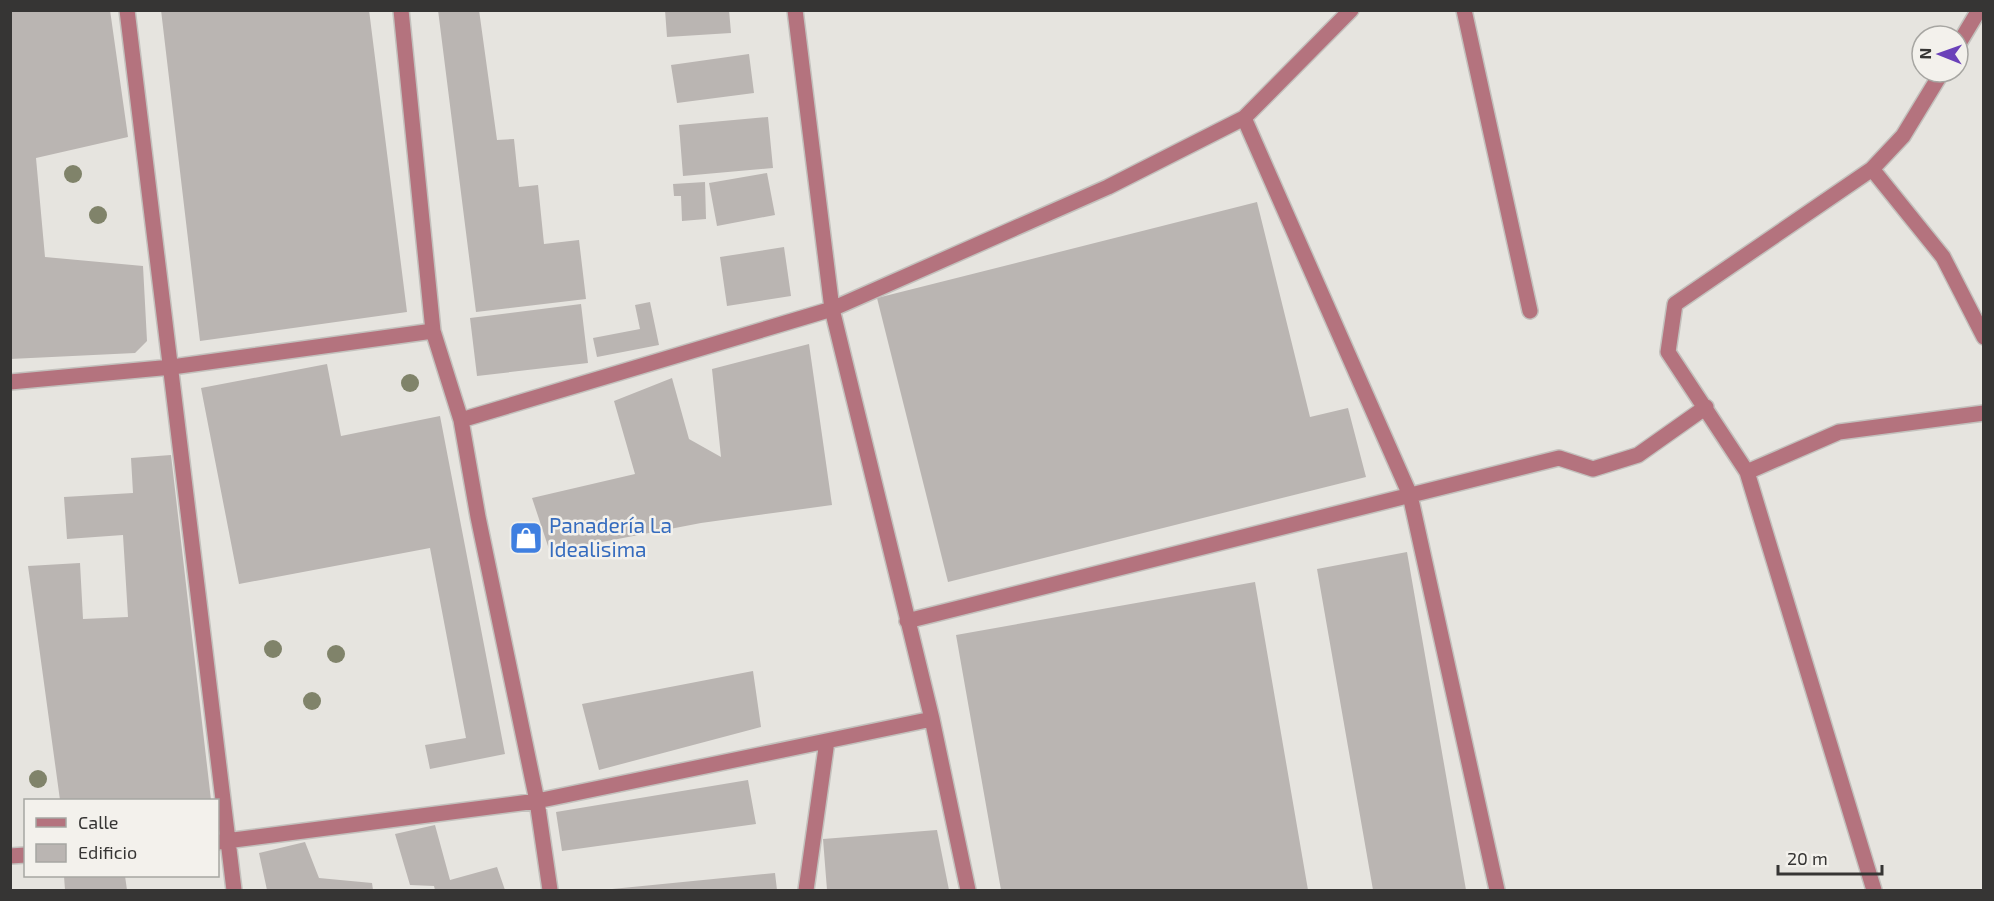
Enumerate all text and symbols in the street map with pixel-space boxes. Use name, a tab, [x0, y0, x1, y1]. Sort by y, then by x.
north arrow	[1910, 24, 1970, 84]
text: N	[1915, 48, 1934, 60]
place label: Panadería La Idealisima	[549, 512, 672, 561]
shop icon: Panadería La Idealisima	[508, 520, 544, 556]
legend	[24, 799, 219, 877]
text: Calle	[78, 811, 119, 833]
scale bar	[1778, 838, 1882, 876]
text: Edificio	[78, 841, 137, 863]
text: 20 m	[1787, 847, 1828, 869]

